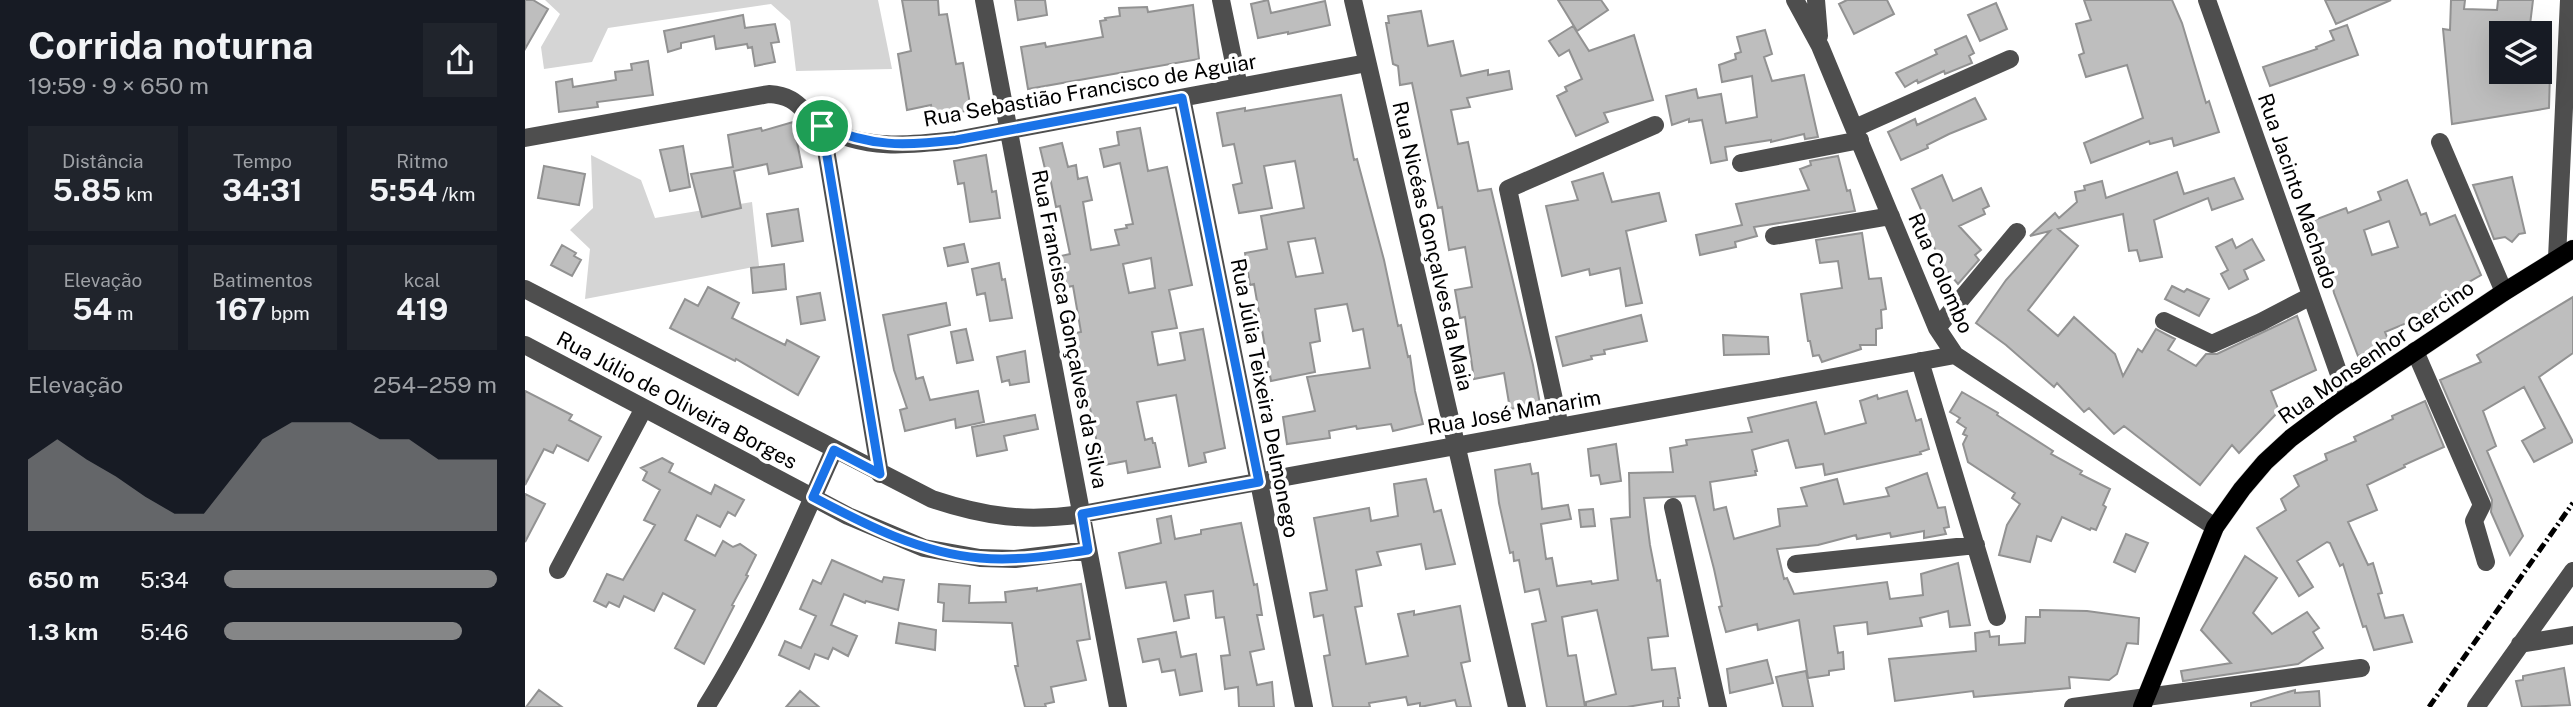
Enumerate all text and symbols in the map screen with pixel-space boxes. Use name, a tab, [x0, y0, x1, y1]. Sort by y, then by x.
map controls	[2489, 21, 2552, 84]
button: layers	[2489, 21, 2552, 84]
text: Corrida noturna	[28, 23, 314, 68]
button: share	[423, 23, 497, 97]
street label: Rua Sebastião Francisco de Aguiar	[921, 48, 1259, 132]
text: 19:59 · 9 × 650 m	[28, 72, 209, 99]
street label: Rua Jacinto Machado	[2253, 90, 2343, 292]
pin	[792, 96, 852, 156]
street label: Rua Nicéas Gonçalves da Maia	[1388, 99, 1478, 393]
icon: arrive	[803, 107, 841, 145]
text: Distância	[62, 150, 144, 172]
text: Tempo	[233, 150, 292, 172]
text: Ritmo	[396, 150, 448, 172]
street label: Rua Francisca Gonçalves da Silva	[1027, 167, 1113, 491]
text: 5.85	[53, 172, 121, 208]
text: 34:31	[222, 172, 303, 208]
text: 5:54	[369, 172, 437, 208]
text: km	[121, 183, 153, 205]
text: /km	[437, 183, 475, 205]
street label: Rua Colombo	[1903, 209, 1979, 337]
street label: Rua Júlia Teixeira Delmonego	[1226, 256, 1304, 540]
text: Elevação	[63, 269, 142, 291]
text: Batimentos	[212, 269, 313, 291]
text: kcal	[404, 269, 441, 291]
street label: Rua Monsenhor Gercino	[2273, 275, 2479, 429]
text: 54	[72, 291, 112, 327]
text: 167	[215, 291, 266, 327]
text: 419	[396, 291, 448, 327]
text: m	[112, 302, 133, 324]
text: bpm	[266, 302, 310, 324]
street label: Rua Júlio de Oliveira Borges	[552, 326, 802, 474]
text: Elevação	[28, 371, 123, 398]
text: 254–259 m	[373, 371, 497, 398]
street label: Rua José Manarim	[1425, 384, 1603, 440]
text: 650 m	[28, 566, 99, 593]
text: 5:34	[140, 566, 189, 593]
text: 1.3 km	[28, 618, 98, 645]
text: 5:46	[140, 618, 189, 645]

